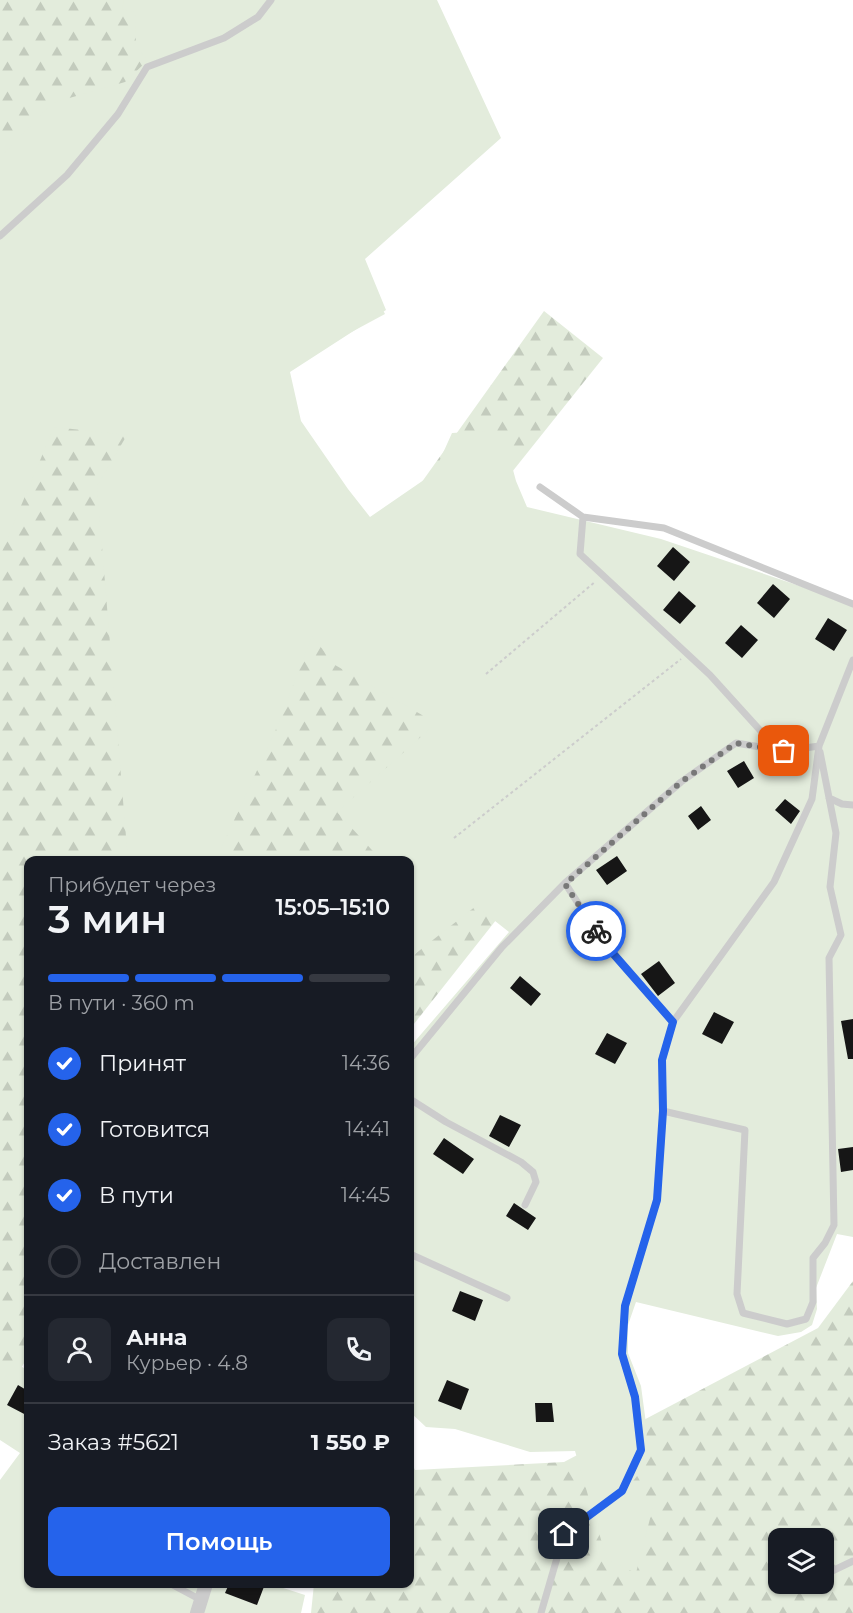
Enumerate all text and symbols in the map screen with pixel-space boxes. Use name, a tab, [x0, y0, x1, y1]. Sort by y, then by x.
pin	[758, 725, 809, 776]
icon: bag	[767, 734, 800, 767]
text: Прибудет через	[48, 873, 216, 897]
text: 15:05–15:10	[275, 894, 390, 921]
text: 3 мин	[48, 895, 167, 943]
courier	[566, 901, 626, 961]
icon: bike	[580, 915, 613, 948]
text: В пути · 360 m	[48, 991, 195, 1015]
icon: check	[48, 1047, 81, 1080]
text: Принят	[99, 1050, 186, 1077]
text: 14:36	[342, 1051, 390, 1075]
icon: check	[48, 1113, 81, 1146]
text: Готовится	[99, 1116, 210, 1143]
text: 14:41	[345, 1117, 390, 1141]
icon: check	[48, 1179, 81, 1212]
text: В пути	[99, 1182, 174, 1209]
text: 14:45	[341, 1183, 390, 1207]
text: Доставлен	[99, 1248, 221, 1275]
button: person	[48, 1318, 111, 1381]
button: phone	[327, 1318, 390, 1381]
text: Анна	[126, 1324, 187, 1351]
text: Курьер · 4.8	[126, 1351, 248, 1375]
text: Заказ #5621	[48, 1429, 179, 1456]
text: 1 550 ₽	[311, 1429, 390, 1456]
button: Помощь	[48, 1507, 390, 1576]
pin	[538, 1508, 589, 1559]
icon: home	[547, 1517, 580, 1550]
map controls	[768, 1528, 834, 1594]
button: layers	[768, 1528, 834, 1594]

